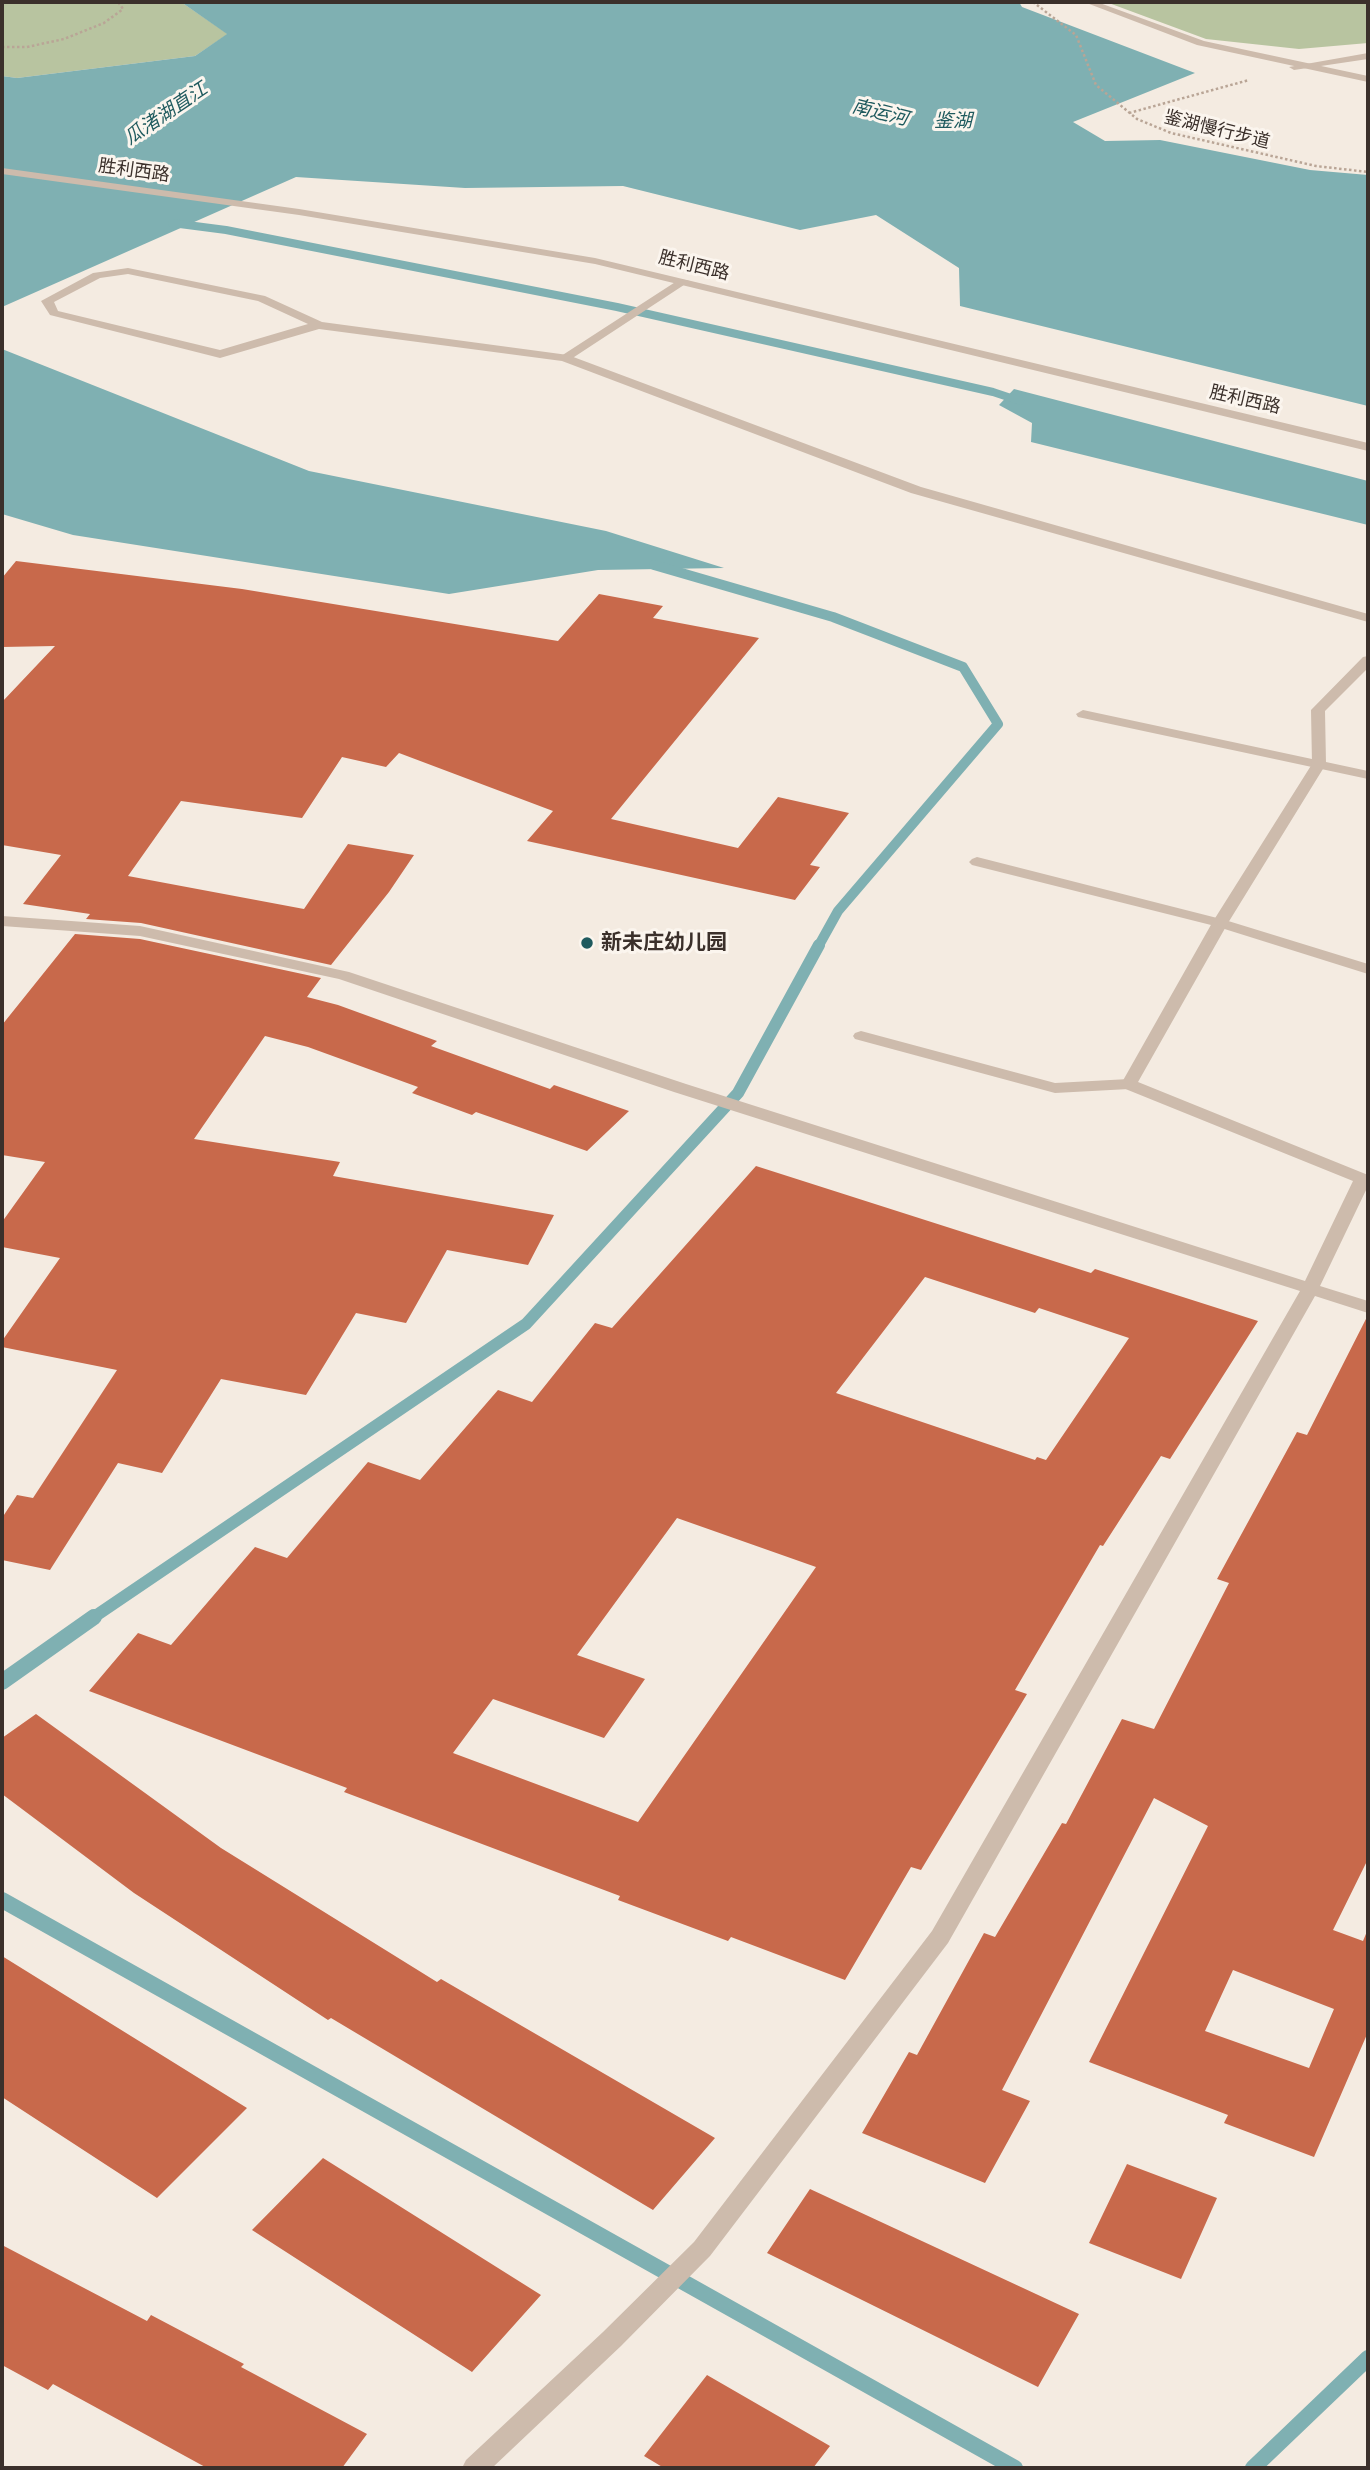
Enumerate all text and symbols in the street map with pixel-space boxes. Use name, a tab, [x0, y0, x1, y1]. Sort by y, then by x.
water label: 瓜渚湖直江	[120, 78, 212, 150]
water label: 南运河	[850, 95, 910, 131]
street label: 鉴湖慢行步道	[1162, 106, 1272, 154]
water label: 鉴湖	[934, 111, 972, 133]
street label: 胜利西路	[97, 155, 171, 187]
street label: 胜利西路	[656, 247, 732, 285]
street label: 胜利西路	[1207, 381, 1283, 419]
place label: 新未庄幼儿园	[601, 930, 727, 956]
marker: 新未庄幼儿园	[579, 935, 595, 951]

